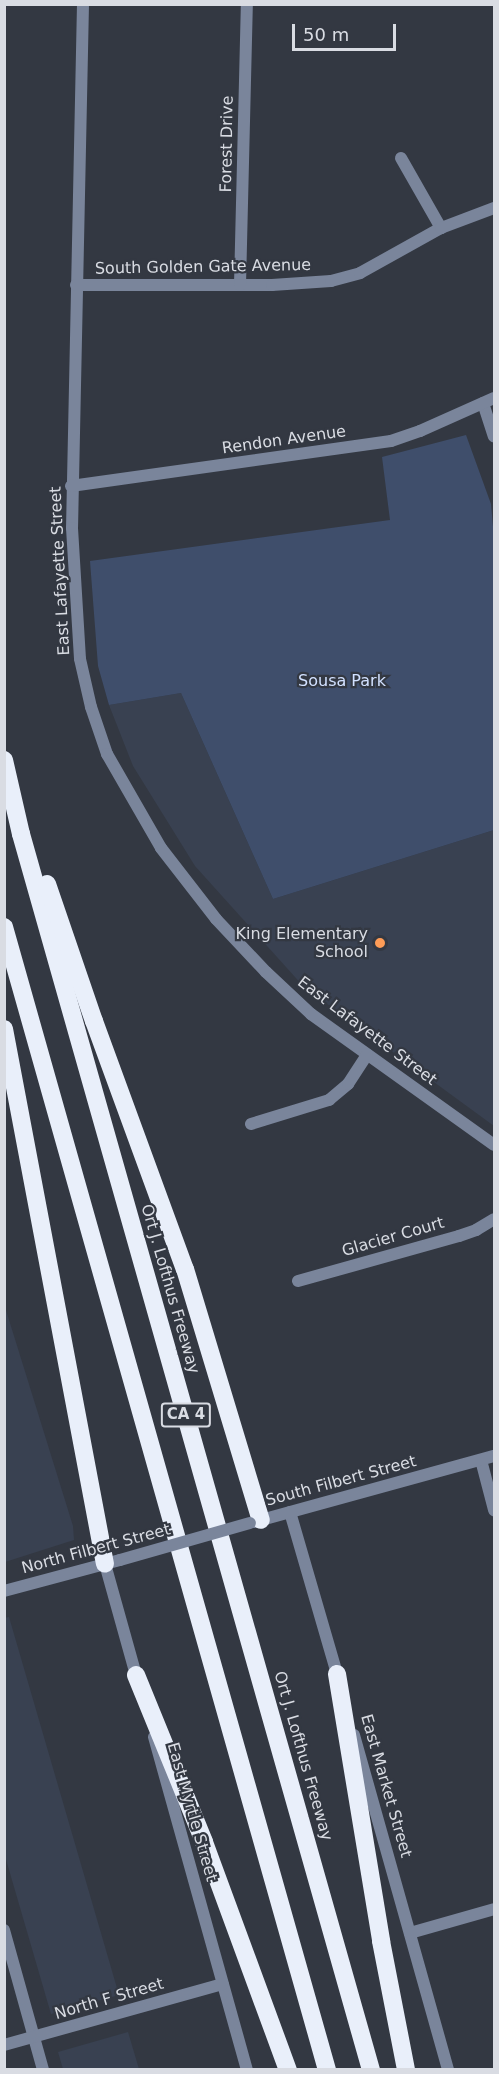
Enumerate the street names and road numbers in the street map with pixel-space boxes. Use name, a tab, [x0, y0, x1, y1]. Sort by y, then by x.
street label: Forest Drive	[217, 95, 237, 193]
street label: South Golden Gate Avenue	[95, 256, 311, 278]
street label: Rendon Avenue	[221, 422, 347, 458]
street label: East Lafayette Street	[46, 486, 74, 656]
street label: East Lafayette Street	[294, 972, 440, 1090]
street label: Ort J. Lofthus Freeway	[137, 1202, 203, 1376]
street label: Glacier Court	[340, 1213, 446, 1261]
road number: CA 4	[160, 1403, 212, 1427]
street label: South Filbert Street	[264, 1452, 418, 1510]
street label: North Filbert Street	[19, 1520, 173, 1578]
street label: Ort J. Lofthus Freeway	[270, 1669, 336, 1843]
street label: East Market Street	[356, 1712, 416, 1860]
street label: East Myrtle Street	[163, 1740, 221, 1884]
street label: North F Street	[52, 1974, 166, 2024]

